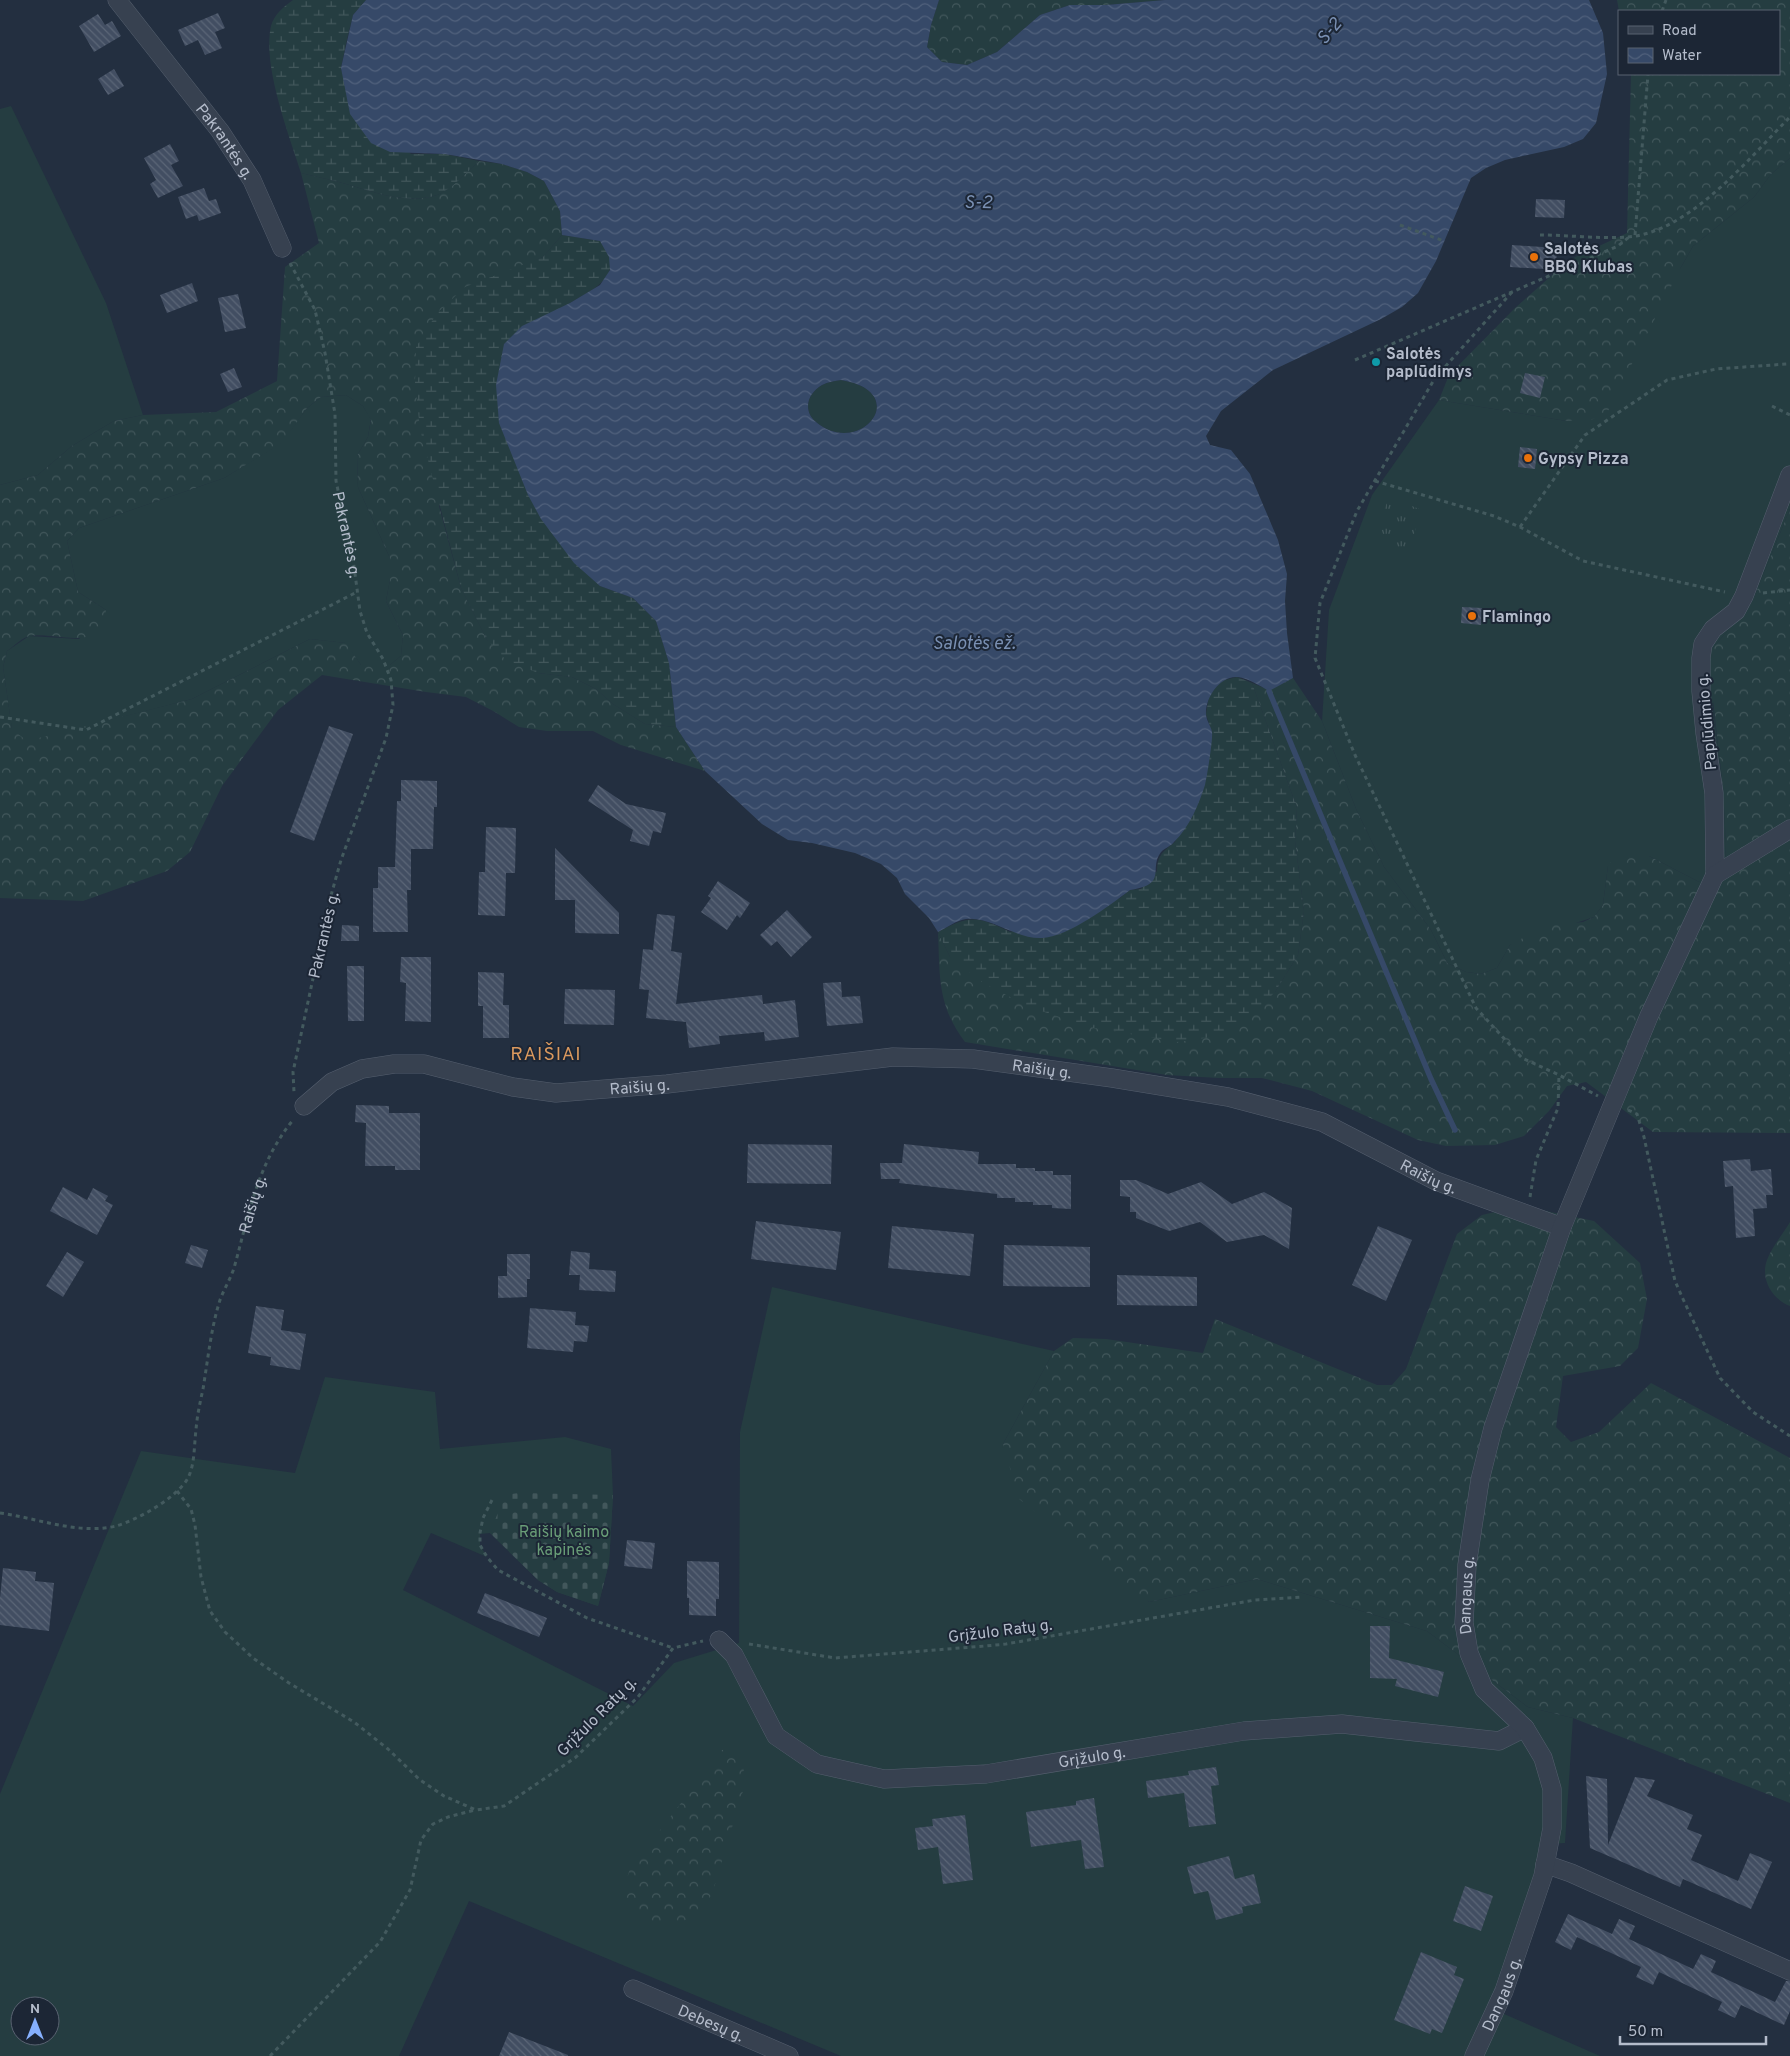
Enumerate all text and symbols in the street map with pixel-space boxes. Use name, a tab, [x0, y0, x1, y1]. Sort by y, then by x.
legend	[1618, 10, 1780, 75]
water label: S-2	[1312, 13, 1348, 50]
text: Road	[1662, 22, 1697, 41]
text: Water	[1662, 47, 1702, 66]
street label: Pakrantės g.	[190, 100, 257, 184]
water label: S-2	[964, 192, 993, 215]
place label: Salotės BBQ Klubas	[1544, 240, 1633, 278]
marker: Salotės BBQ Klubas	[1528, 251, 1540, 263]
place label: Salotės paplūdimys	[1386, 345, 1472, 383]
marker: Salotės paplūdimys	[1370, 356, 1382, 368]
place label: Gypsy Pizza	[1538, 450, 1629, 470]
marker: Gypsy Pizza	[1522, 452, 1534, 464]
street label: Pakrantės g.	[327, 490, 363, 580]
place label: Flamingo	[1482, 608, 1551, 628]
marker: Flamingo	[1466, 610, 1478, 622]
water label: Salotės ež.	[933, 633, 1015, 656]
street label: Paplūdimio g.	[1694, 673, 1722, 771]
street label: Pakrantės g.	[305, 890, 345, 981]
district label: RAIŠIAI	[510, 1042, 582, 1067]
street label: Raišių g.	[1011, 1056, 1073, 1084]
street label: Raišių g.	[609, 1076, 671, 1101]
street label: Raišių g.	[1396, 1156, 1459, 1200]
street label: Raišių g.	[236, 1173, 272, 1236]
park label: Raišių kaimo kapinės	[519, 1523, 609, 1561]
street label: Dangaus g.	[1456, 1555, 1480, 1636]
street label: Grįžulo Ratų g.	[947, 1616, 1053, 1648]
street label: Grįžulo Ratų g.	[553, 1673, 642, 1762]
street label: Grįžulo g.	[1057, 1743, 1127, 1774]
street label: Dangaus g.	[1479, 1954, 1527, 2035]
north arrow	[10, 1996, 60, 2046]
text: N	[30, 2001, 40, 2018]
street label: Debesų g.	[674, 2001, 746, 2047]
scale bar	[1620, 2014, 1766, 2046]
text: 50 m	[1628, 2023, 1663, 2042]

